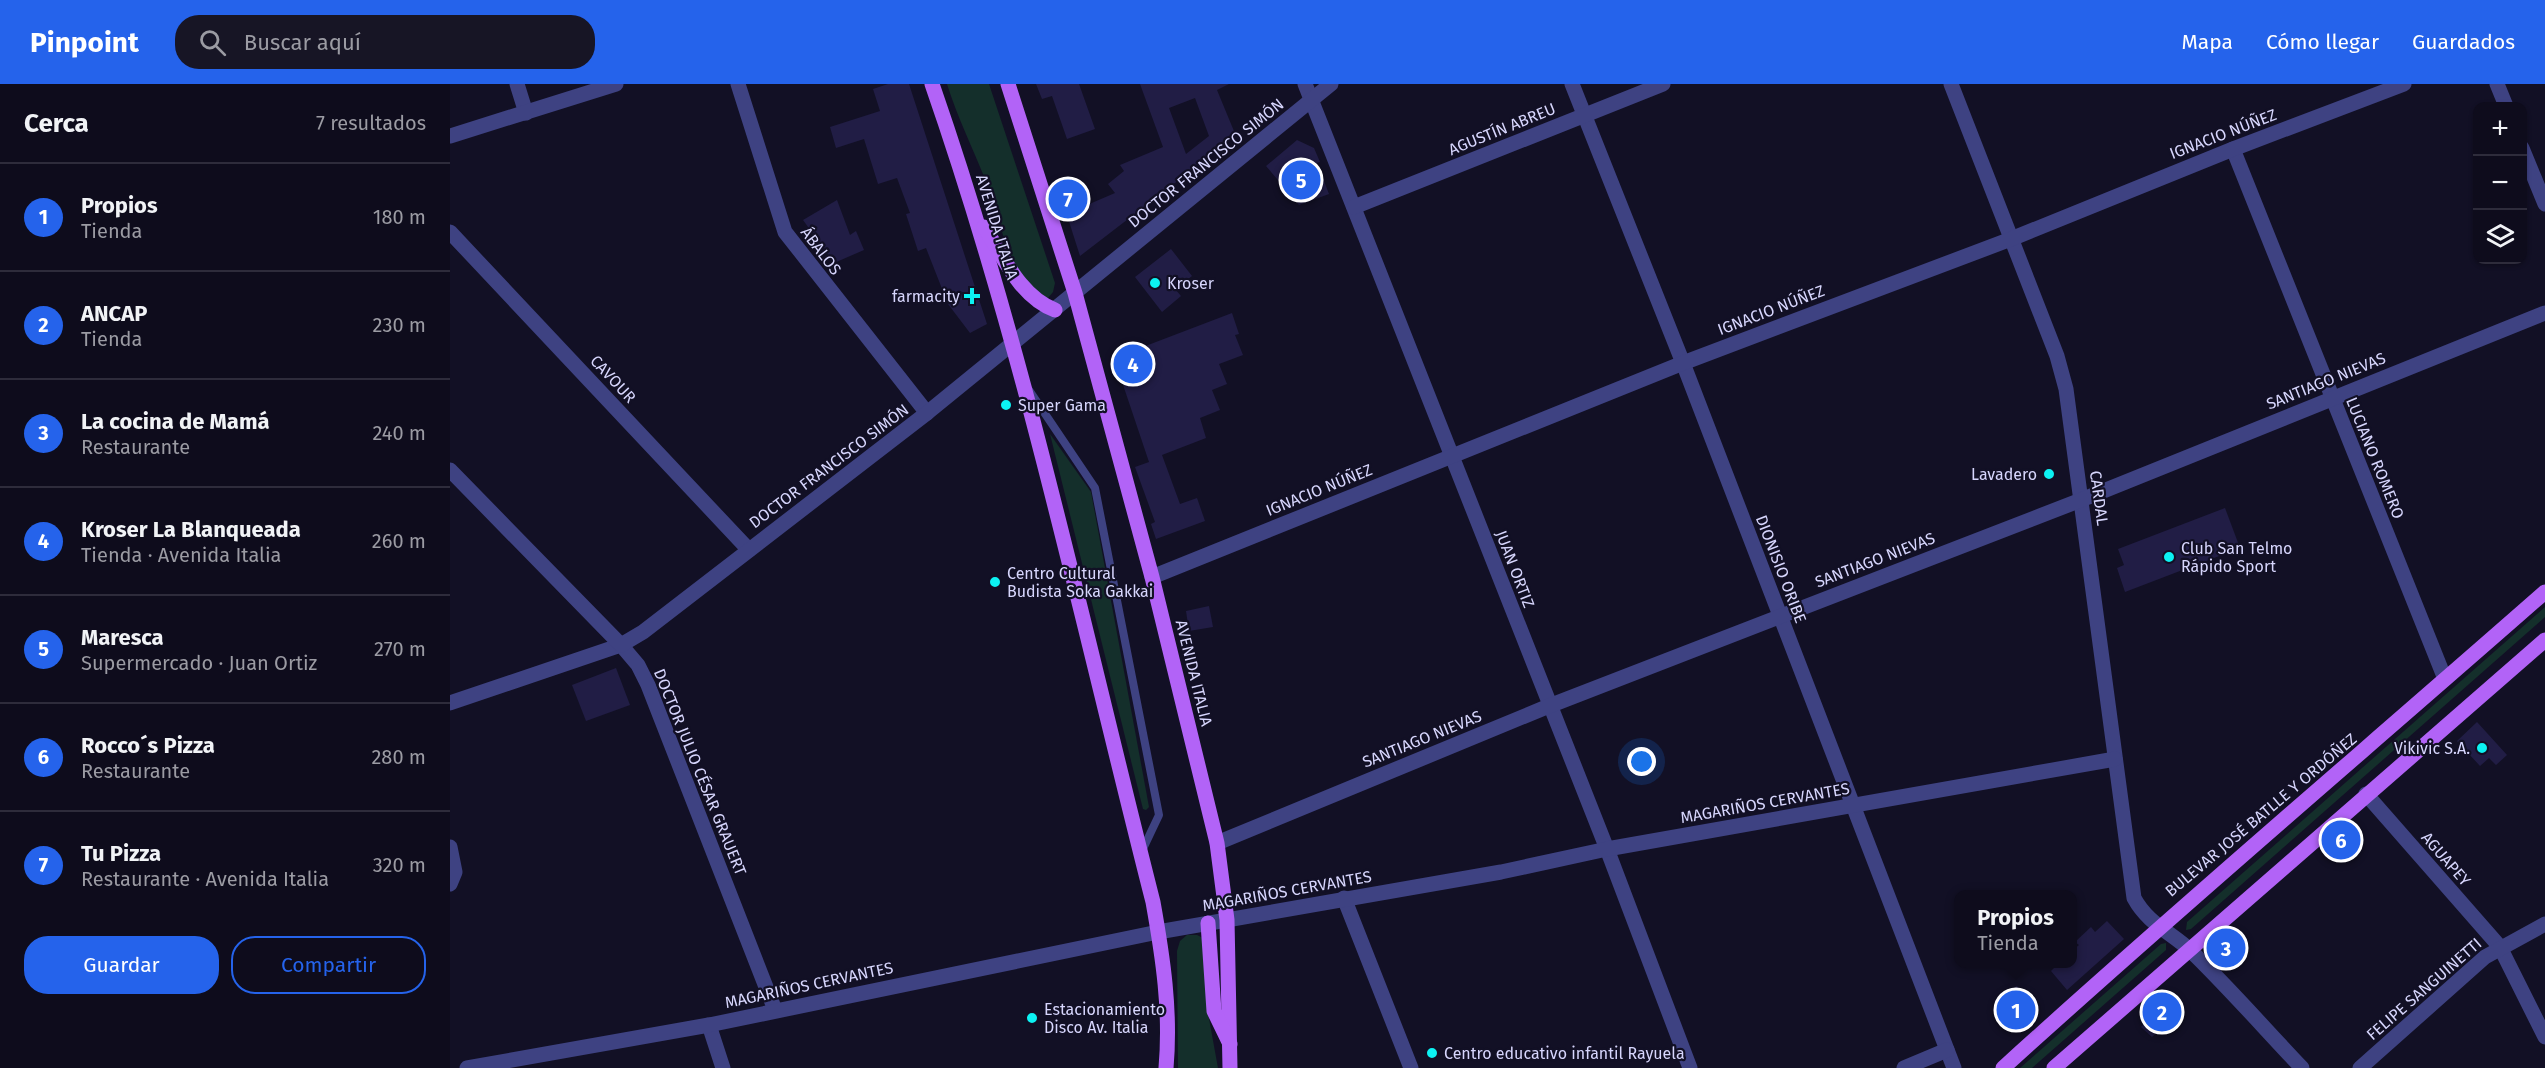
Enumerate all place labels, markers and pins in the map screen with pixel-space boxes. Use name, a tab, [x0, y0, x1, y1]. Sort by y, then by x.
pin: 5	[1282, 158, 1320, 202]
pin: 7	[1048, 176, 1088, 222]
place label: Kroser	[1167, 274, 1215, 293]
marker: Kroser	[1148, 276, 1162, 290]
place label: farmacity	[892, 287, 960, 306]
marker: farmacity	[965, 289, 979, 303]
pin: 4	[1114, 342, 1152, 386]
place label: Super Gama	[1018, 396, 1106, 415]
marker: Super Gama	[999, 398, 1013, 412]
place label: Lavadero	[1971, 465, 2037, 484]
marker: Lavadero	[2042, 467, 2056, 481]
place label: Club San Telmo Rápido Sport	[2181, 539, 2292, 576]
marker: Club San Telmo Rápido Sport	[2162, 550, 2176, 564]
place label: Centro Cultural Budista Soka Gakkai	[1007, 564, 1153, 601]
marker: Centro Cultural Budista Soka Gakkai	[988, 575, 1002, 589]
place label: Vikivic S.A.	[2394, 739, 2470, 758]
marker: Vikivic S.A.	[2475, 741, 2489, 755]
pin: 6	[2322, 818, 2360, 862]
pin: 3	[2206, 926, 2246, 970]
pin: 1	[1996, 988, 2036, 1032]
pin: 2	[2142, 990, 2182, 1034]
place label: Estacionamiento Disco Av. Italia	[1044, 1000, 1165, 1037]
marker: Estacionamiento Disco Av. Italia	[1025, 1011, 1039, 1025]
place label: Centro educativo infantil Rayuela	[1444, 1044, 1685, 1063]
marker: Centro educativo infantil Rayuela	[1425, 1046, 1439, 1060]

